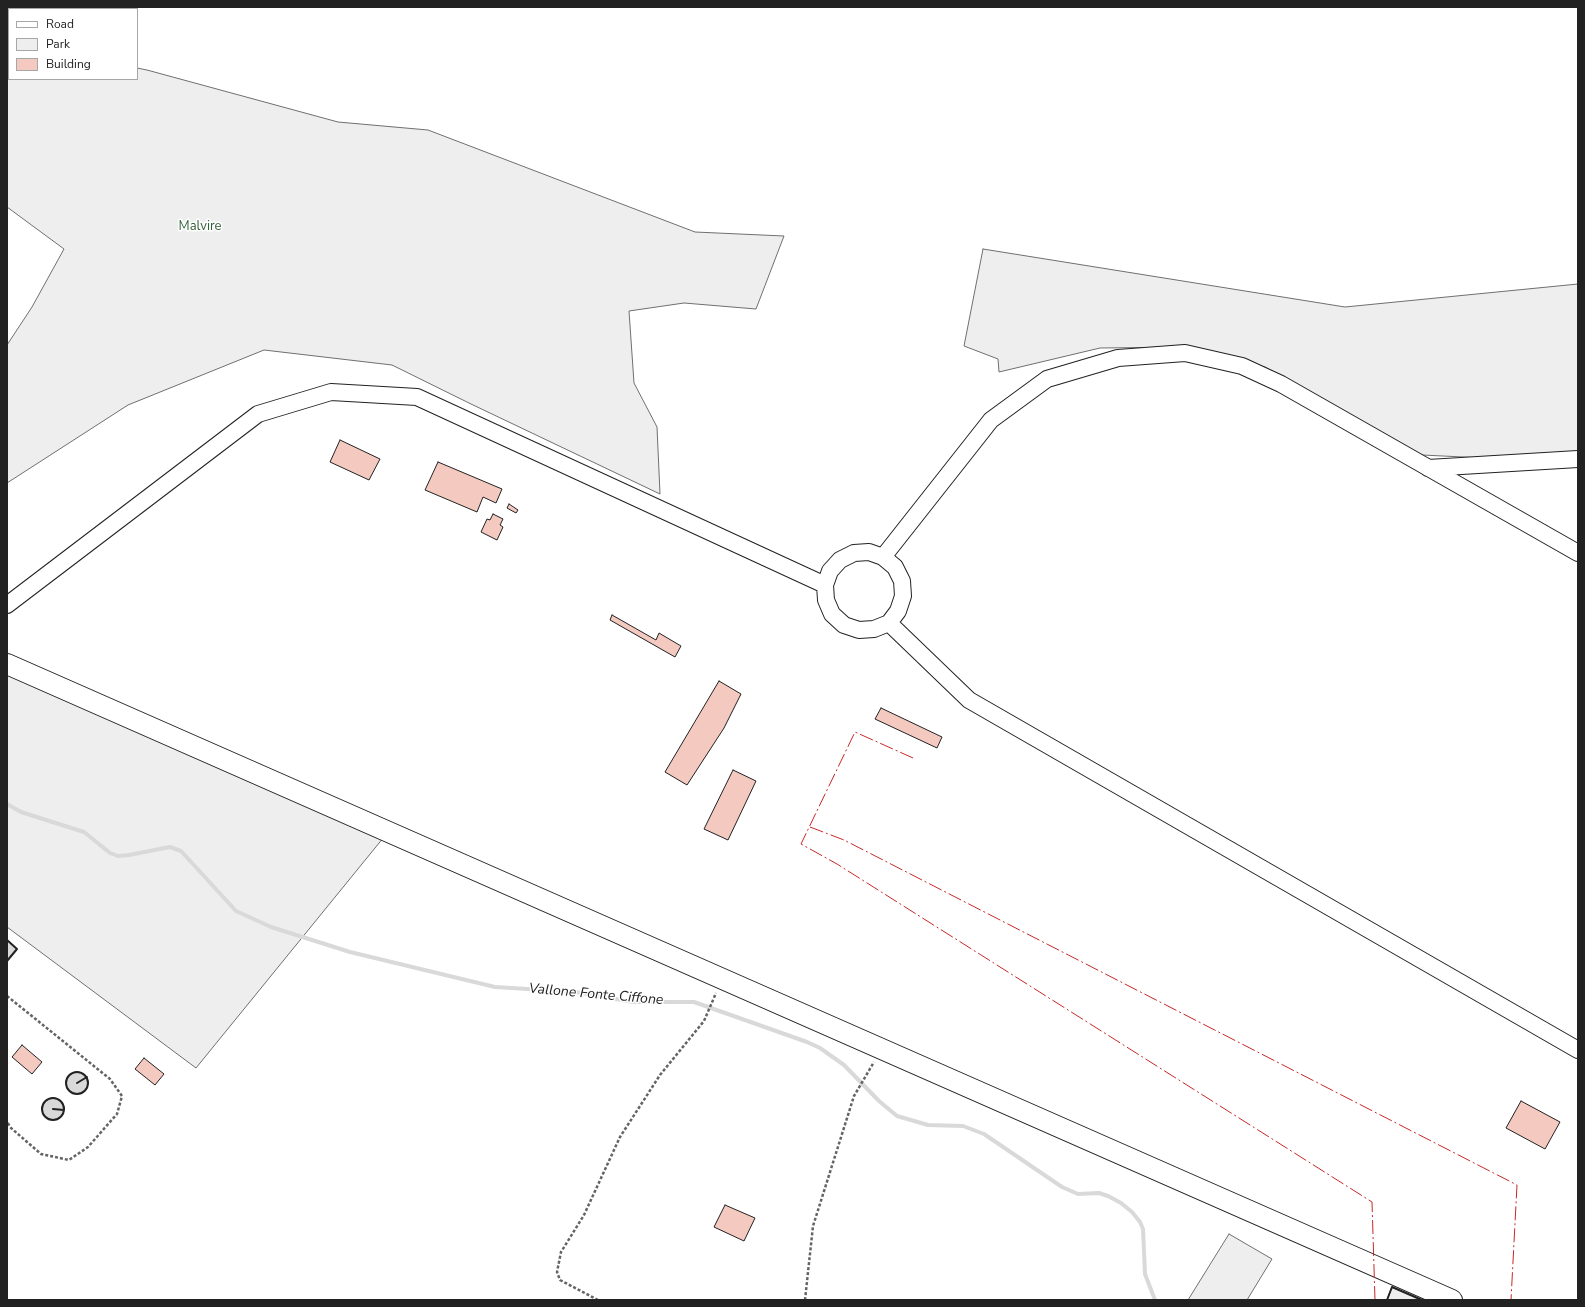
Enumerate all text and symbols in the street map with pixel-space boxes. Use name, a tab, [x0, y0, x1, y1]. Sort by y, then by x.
legend	[8, 8, 138, 80]
text: Road	[46, 16, 74, 32]
text: Park	[46, 36, 70, 52]
text: Building	[46, 56, 91, 72]
park label: Malvire	[179, 219, 221, 235]
water label: Vallone Fonte Ciffone	[528, 981, 664, 1009]

